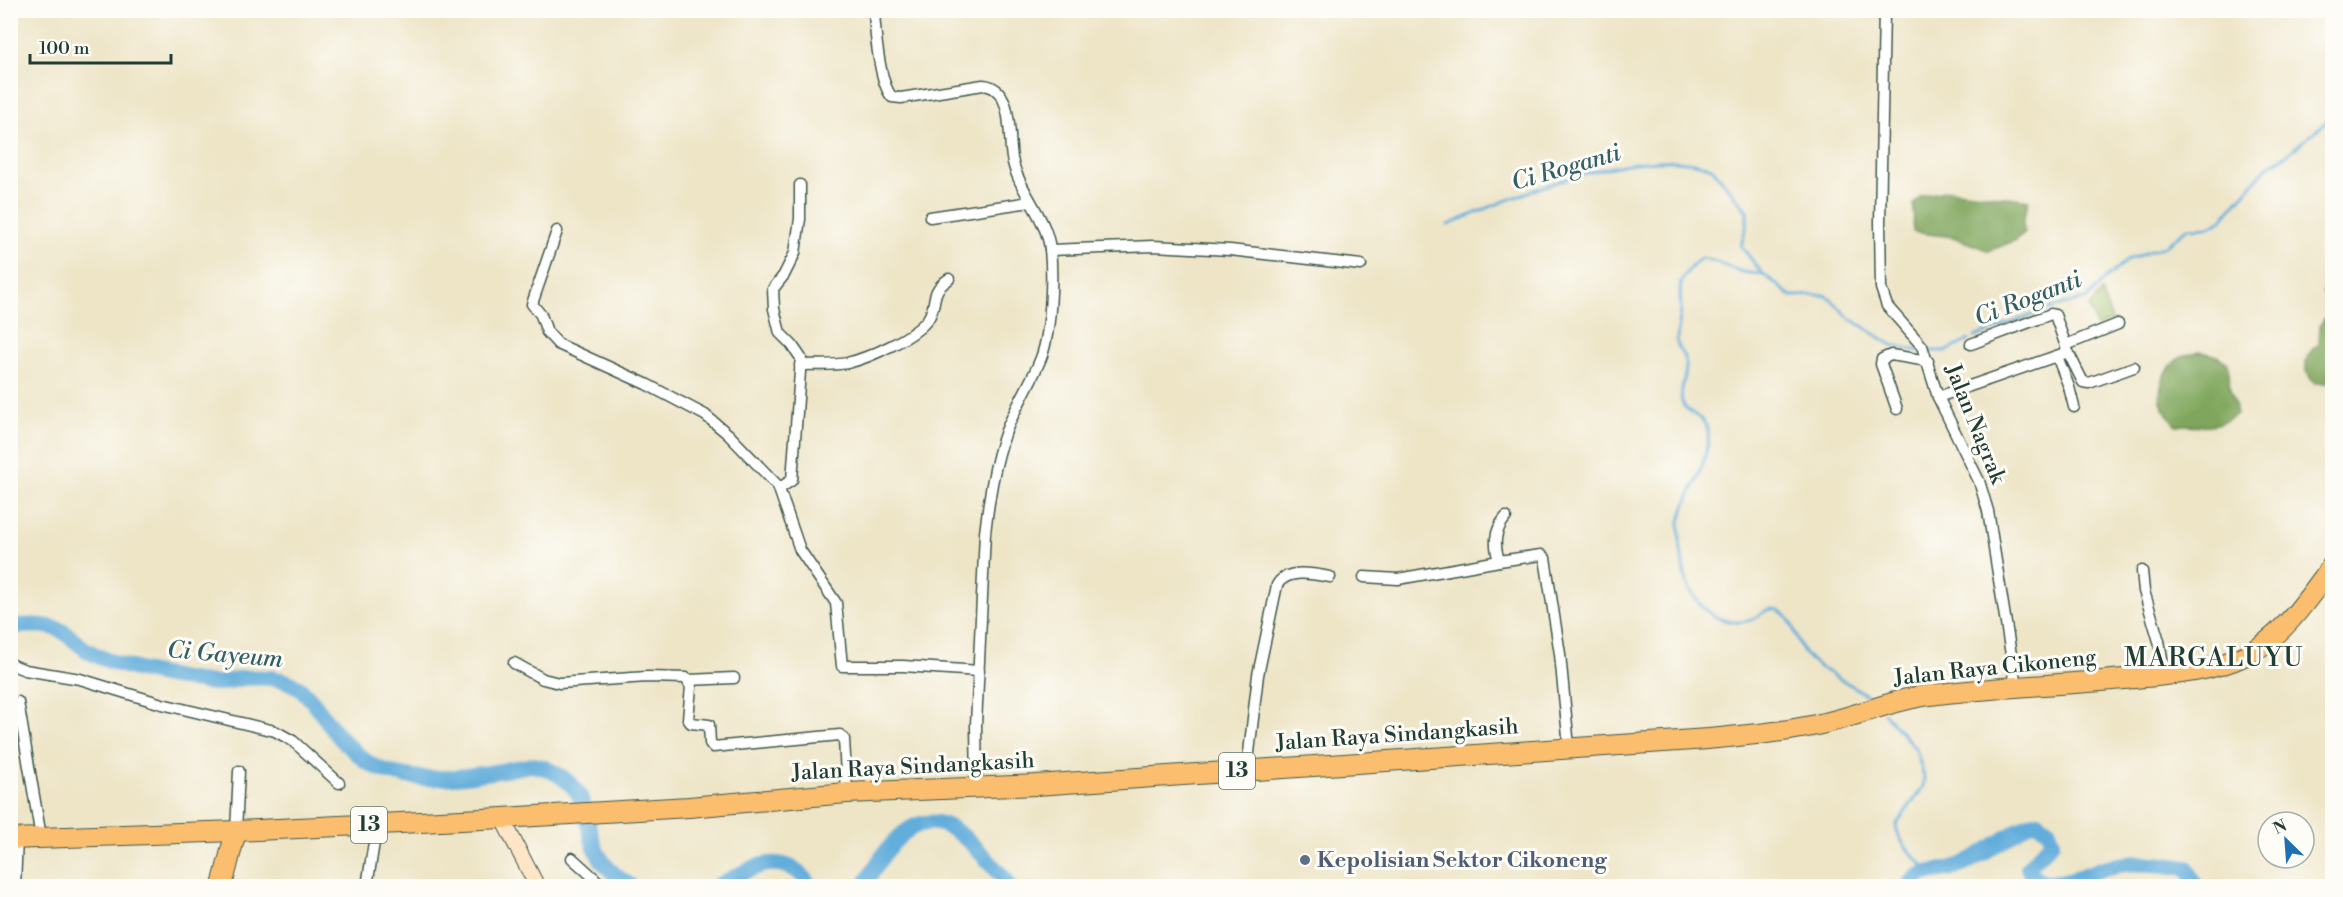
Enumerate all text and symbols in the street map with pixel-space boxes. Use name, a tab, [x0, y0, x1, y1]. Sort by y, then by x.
scale bar	[30, 27, 171, 65]
text: 100 m	[39, 37, 90, 60]
water label: Ci Roganti	[1508, 138, 1625, 198]
water label: Ci Roganti	[1970, 265, 2086, 333]
street label: Jalan Nagrak	[1938, 359, 2012, 489]
water label: Ci Gayeum	[166, 635, 285, 675]
district label: MARGALUYU	[2124, 642, 2304, 674]
street label: Jalan Raya Cikoneng	[1891, 644, 2098, 692]
street label: Jalan Raya Sindangkasih	[1274, 713, 1519, 757]
street label: Jalan Raya Sindangkasih	[790, 747, 1035, 787]
road number: 13	[1219, 753, 1255, 789]
road number: 13	[351, 807, 387, 843]
north arrow	[2256, 810, 2316, 870]
text: N	[2270, 815, 2290, 839]
place label: Kepolisian Sektor Cikoneng	[1317, 847, 1607, 874]
marker: Kepolisian Sektor Cikoneng	[1298, 853, 1312, 867]

